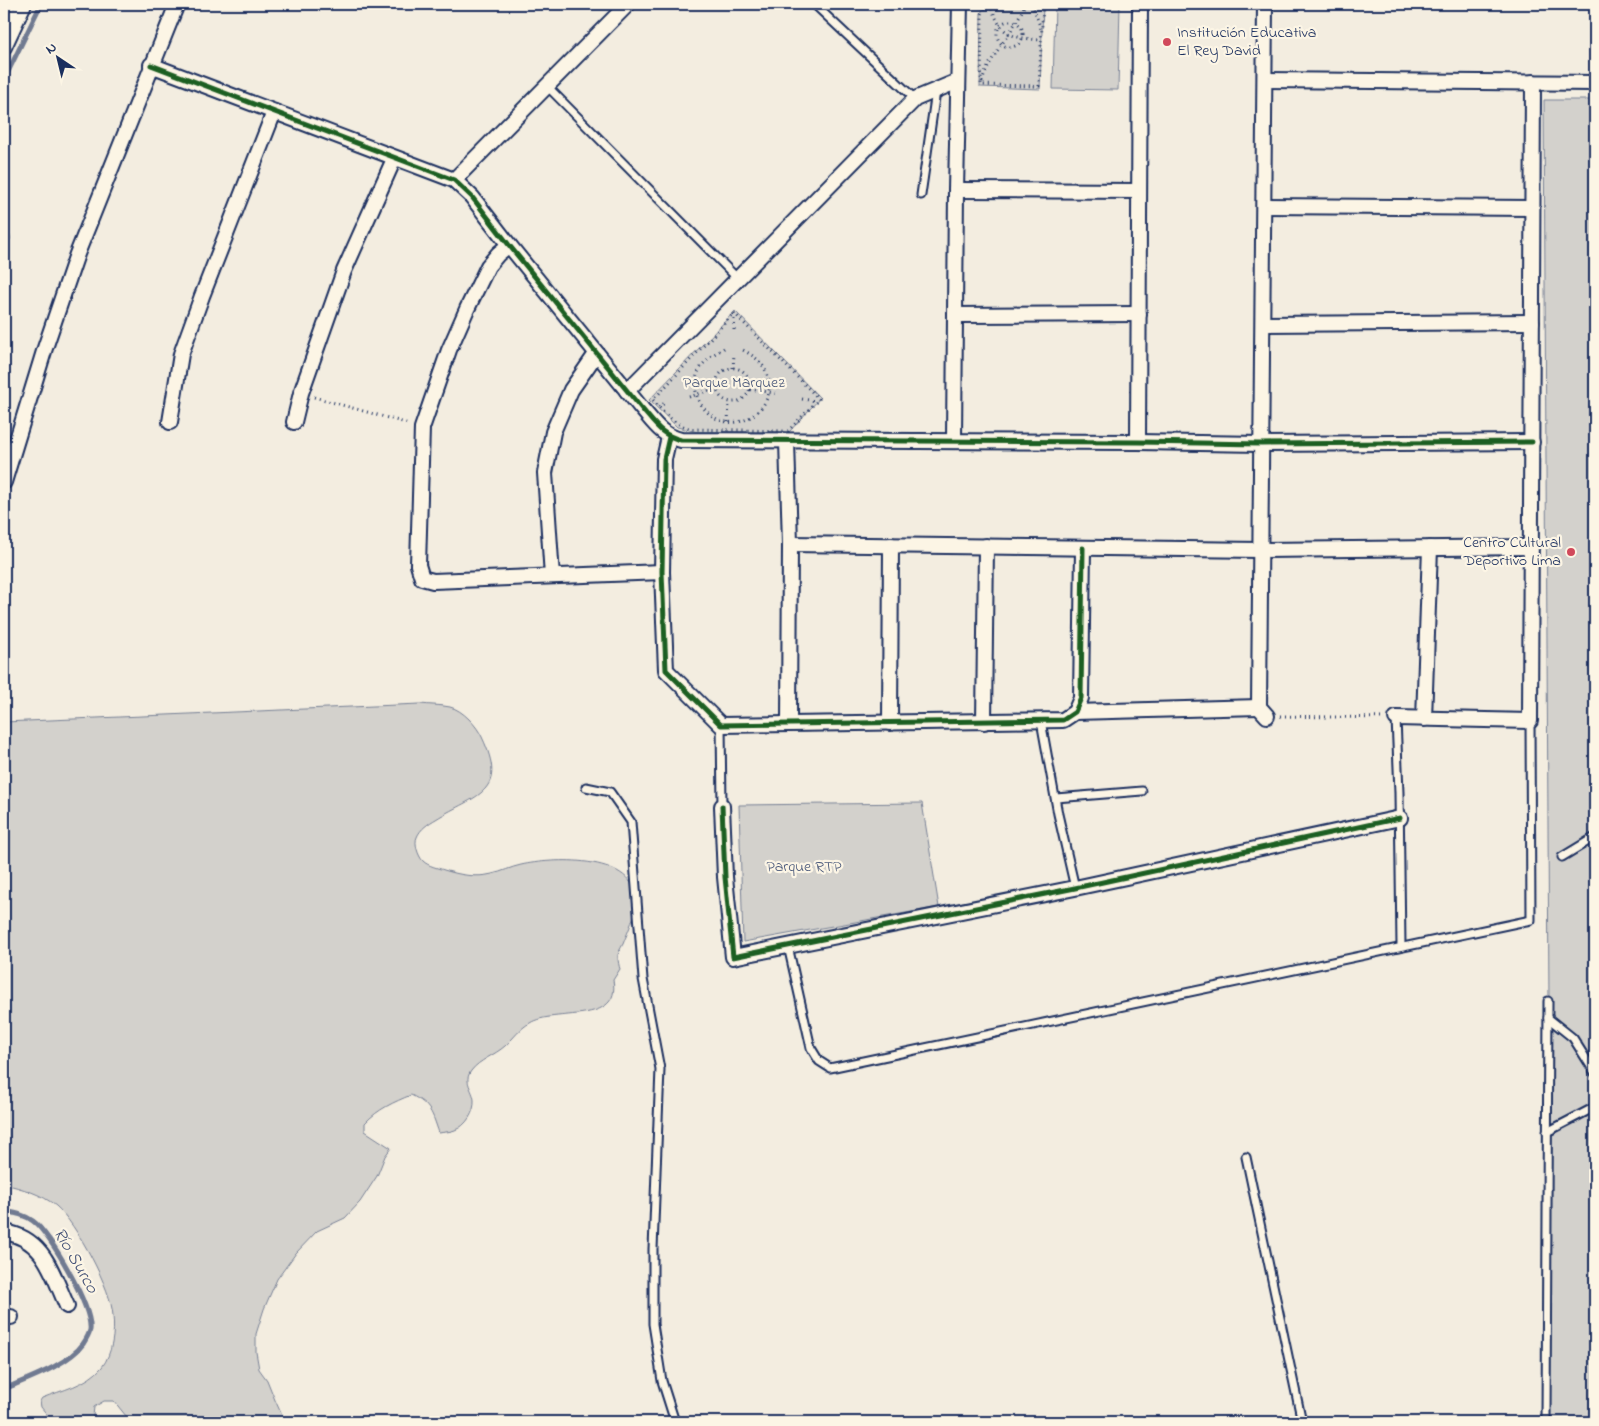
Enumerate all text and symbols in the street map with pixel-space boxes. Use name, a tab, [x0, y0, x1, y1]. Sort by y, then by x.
place label: Institución Educativa El Rey David	[1177, 21, 1316, 63]
north arrow	[32, 32, 82, 82]
marker: Institución Educativa El Rey David	[1161, 36, 1173, 48]
text: N	[42, 37, 61, 60]
park label: Parque Marquez	[683, 371, 785, 395]
place label: Centro Cultural Deportivo Lima	[1462, 531, 1561, 573]
marker: Centro Cultural Deportivo Lima	[1565, 546, 1577, 558]
park label: Parque RTP	[766, 855, 842, 879]
water label: Río Surco	[46, 1223, 105, 1299]

